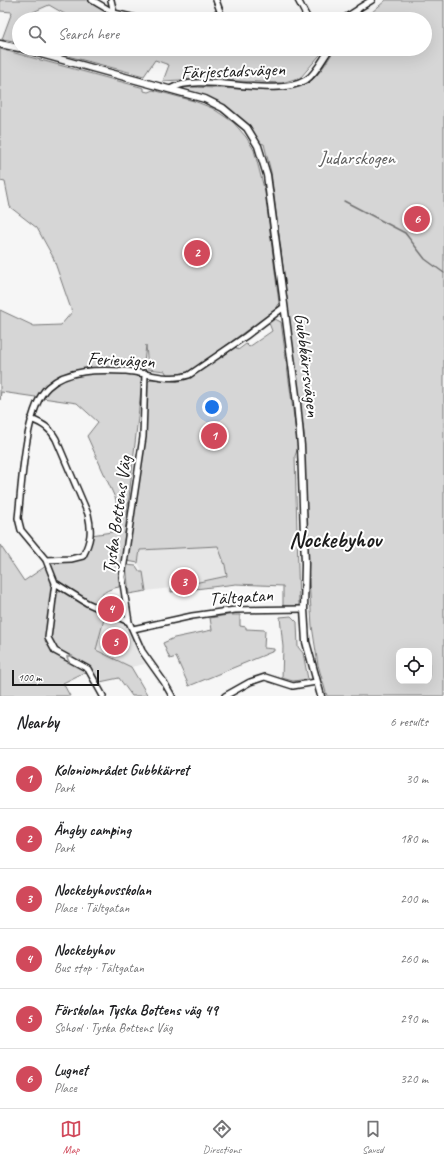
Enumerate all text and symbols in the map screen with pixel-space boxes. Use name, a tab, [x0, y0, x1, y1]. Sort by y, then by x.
search box	[12, 12, 432, 56]
icon: search	[26, 23, 48, 45]
text: Search here	[58, 25, 119, 44]
street label: Färjestadsvägen	[181, 57, 286, 85]
park label: Judarskogen	[318, 146, 396, 170]
pin: 6	[404, 204, 430, 234]
pin: 2	[184, 238, 210, 268]
street label: Gubbkärrsvägen	[289, 312, 325, 419]
street label: Ferievägen	[87, 346, 156, 374]
your location	[202, 397, 222, 417]
pin: 1	[201, 421, 227, 451]
street label: Tyska Bottens Väg	[97, 453, 137, 576]
district label: Nockebyhov	[289, 525, 383, 554]
pin: 3	[171, 567, 197, 597]
street label: Tältgatan	[208, 583, 274, 611]
pin: 4	[98, 594, 124, 624]
pin: 5	[102, 627, 128, 657]
map controls	[396, 648, 432, 684]
button: locate	[396, 648, 432, 684]
one-way arrow	[66, 655, 73, 663]
scale bar	[12, 668, 99, 687]
text: 100 m	[18, 670, 42, 684]
text: Nearby	[16, 712, 59, 733]
text: 6 results	[390, 714, 428, 730]
text: Koloniområdet Gubbkärret	[54, 761, 189, 780]
text: 1	[26, 771, 32, 787]
text: 30 m	[406, 771, 428, 787]
text: Park	[54, 780, 75, 796]
text: Ängby camping	[54, 821, 131, 840]
text: 2	[26, 831, 32, 847]
text: 180 m	[400, 831, 428, 847]
text: Park	[54, 840, 75, 856]
text: Nockebyhovsskolan	[54, 881, 151, 900]
text: 3	[26, 891, 32, 907]
text: 200 m	[400, 891, 428, 907]
text: Place · Tältgatan	[54, 900, 129, 916]
text: Nockebyhov	[54, 941, 114, 960]
text: 4	[26, 951, 32, 967]
text: 260 m	[400, 951, 428, 967]
text: Bus stop · Tältgatan	[54, 960, 144, 976]
text: Förskolan Tyska Bottens väg 49	[54, 1001, 218, 1020]
text: 5	[26, 1011, 32, 1027]
text: 290 m	[400, 1011, 428, 1027]
text: School · Tyska Bottens Väg	[54, 1020, 173, 1036]
text: Lugnet	[54, 1061, 88, 1080]
text: 6	[26, 1071, 32, 1087]
text: 320 m	[400, 1071, 428, 1087]
text: Place	[54, 1080, 77, 1096]
tab: Map	[60, 1118, 82, 1156]
tab: Directions	[203, 1118, 241, 1156]
tab: Saved	[362, 1118, 384, 1156]

